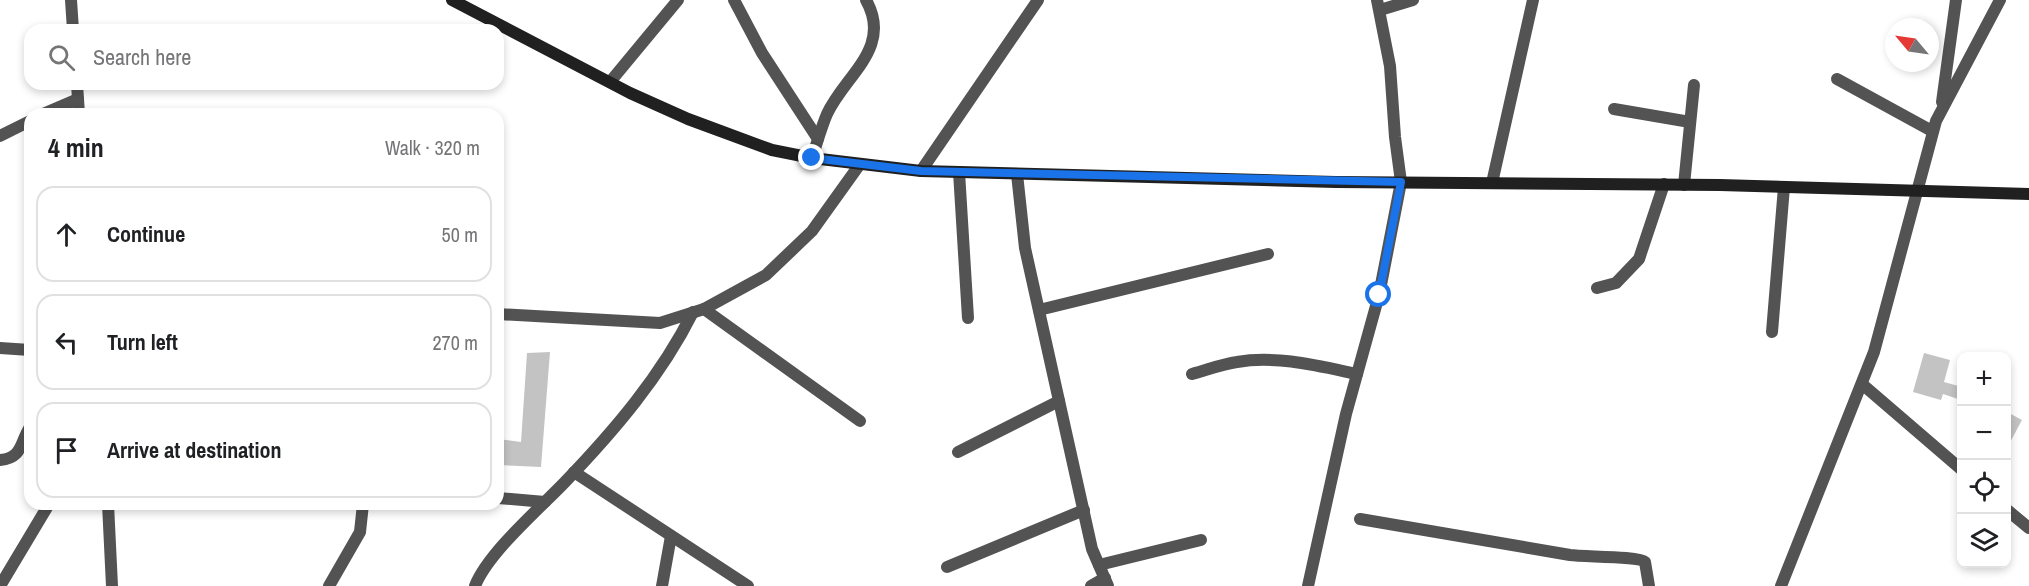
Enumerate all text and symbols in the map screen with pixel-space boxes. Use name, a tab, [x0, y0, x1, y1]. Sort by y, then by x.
north arrow	[1885, 18, 1939, 72]
search box	[24, 24, 504, 90]
icon: search	[45, 41, 78, 74]
text: Search here	[93, 42, 191, 72]
text: 4 min	[48, 130, 104, 165]
text: Walk · 320 m	[385, 134, 480, 161]
route end	[798, 144, 824, 170]
icon: ahead	[50, 218, 83, 251]
text: Continue	[107, 219, 185, 249]
text: 50 m	[442, 221, 478, 248]
route start	[1365, 281, 1391, 307]
icon: left	[50, 326, 83, 359]
text: Turn left	[107, 327, 178, 357]
text: 270 m	[432, 329, 478, 356]
map controls	[1957, 352, 2011, 568]
button: +	[1957, 352, 2011, 406]
button: −	[1957, 406, 2011, 460]
icon: arrive	[50, 434, 83, 467]
text: Arrive at destination	[107, 435, 281, 465]
button: locate	[1957, 460, 2011, 514]
button: layers	[1957, 514, 2011, 568]

